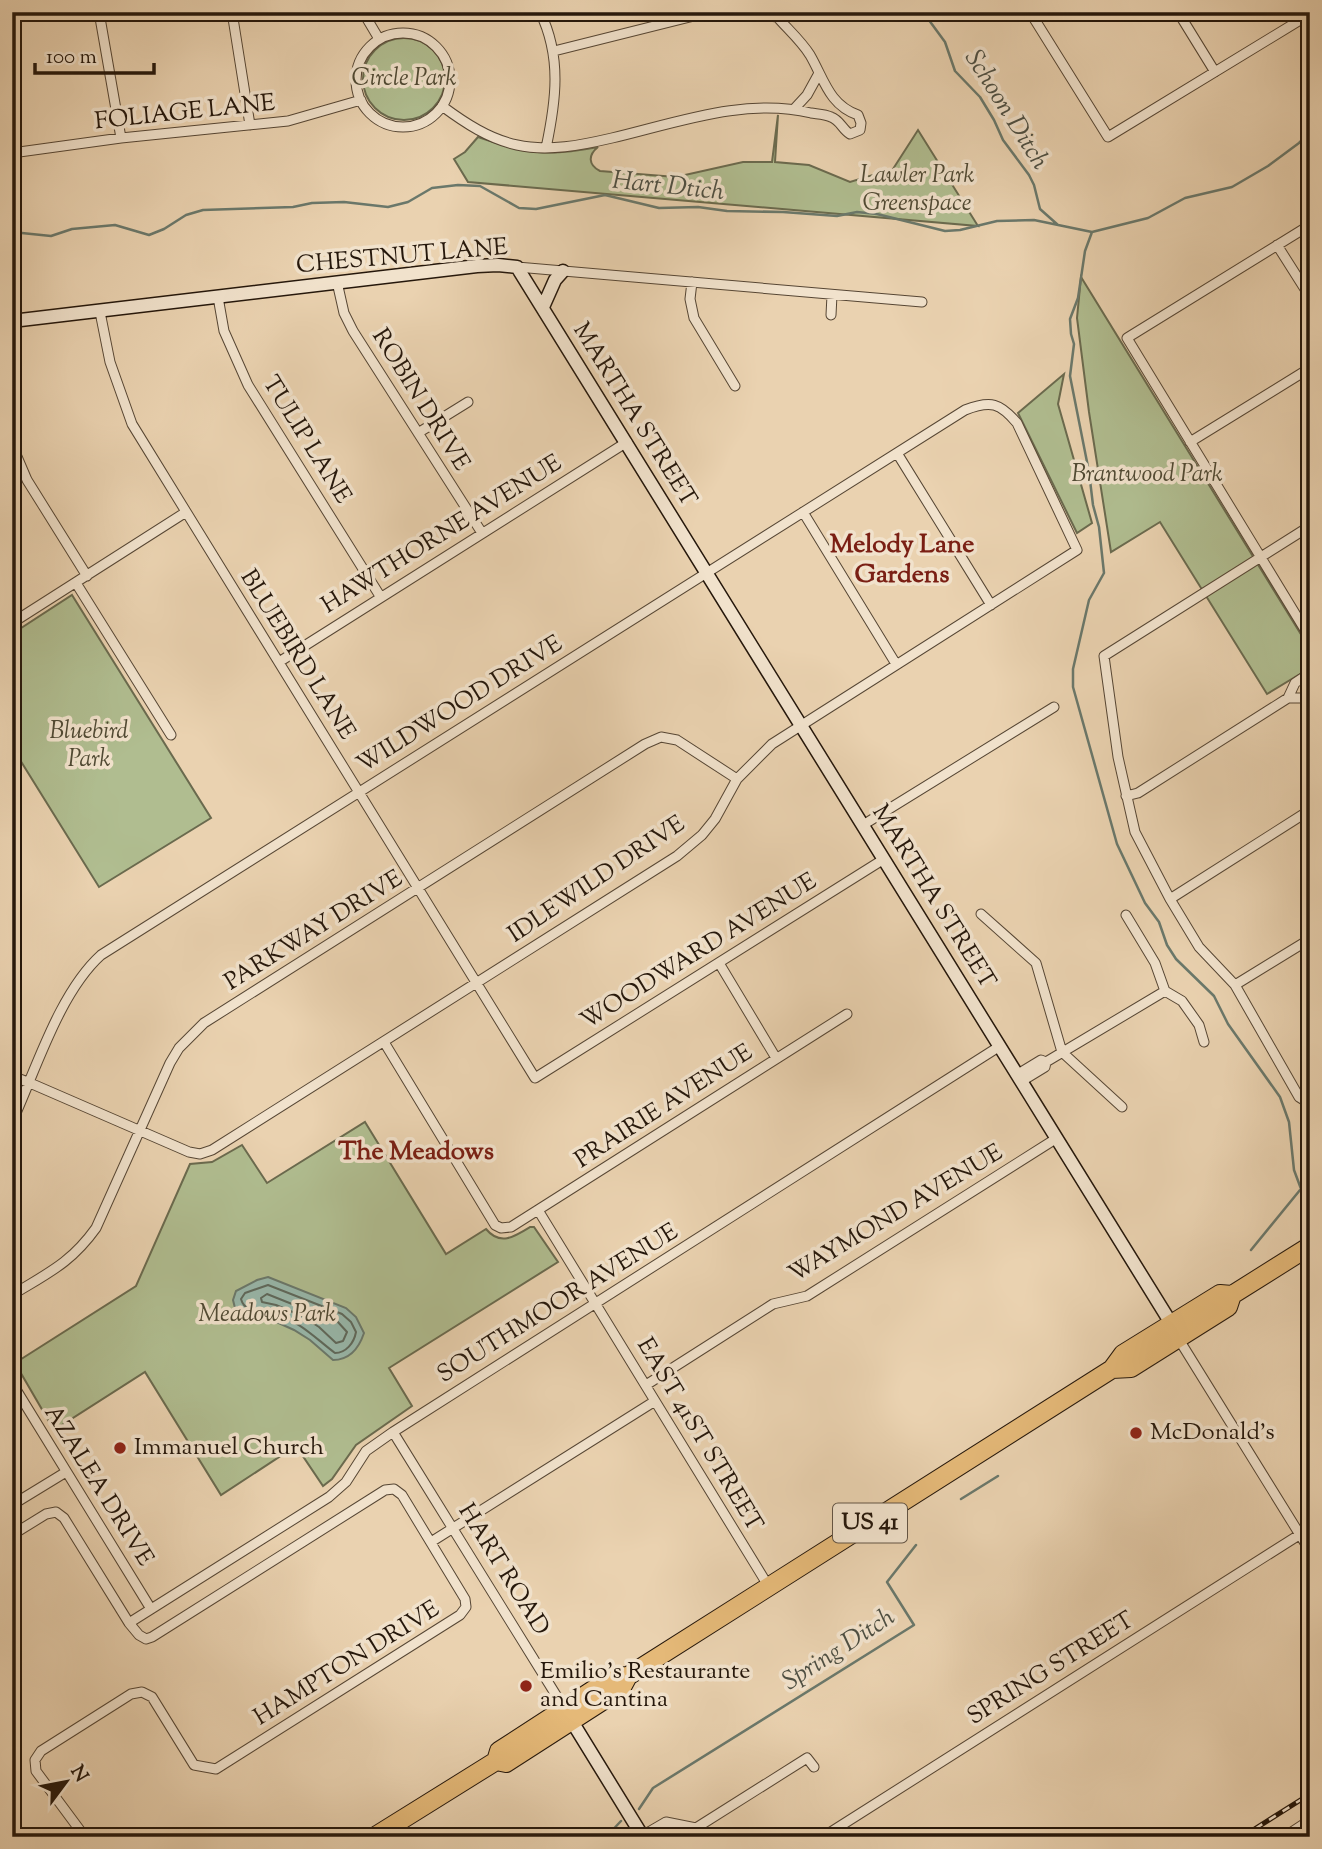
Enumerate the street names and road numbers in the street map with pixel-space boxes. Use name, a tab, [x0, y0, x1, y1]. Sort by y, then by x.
street label: FOLIAGE LANE	[93, 87, 277, 139]
street label: CHESTNUT LANE	[295, 231, 510, 283]
street label: MARTHA STREET	[564, 316, 704, 514]
street label: ROBIN DRIVE	[363, 322, 478, 478]
street label: TULIP LANE	[253, 369, 359, 511]
street label: HAWTHORNE AVENUE	[315, 447, 569, 623]
street label: BLUEBIRD LANE	[231, 563, 363, 747]
street label: WILDWOOD DRIVE	[351, 628, 570, 782]
street label: MARTHA STREET	[863, 798, 1003, 996]
street label: IDLEWILD DRIVE	[502, 808, 693, 952]
street label: PARKWAY DRIVE	[218, 862, 410, 1000]
street label: WOODWARD AVENUE	[574, 865, 824, 1039]
street label: PRAIRIE AVENUE	[568, 1036, 760, 1177]
street label: WAYMOND AVENUE	[782, 1136, 1010, 1292]
street label: SOUTHMOOR AVENUE	[431, 1216, 685, 1392]
street label: EAST 41ST STREET	[628, 1332, 770, 1538]
street label: AZALEA DRIVE	[35, 1399, 161, 1573]
street label: HART ROAD	[449, 1497, 557, 1643]
road number: US 41	[833, 1504, 907, 1542]
street label: HAMPTON DRIVE	[248, 1593, 447, 1735]
street label: SPRING STREET	[961, 1604, 1141, 1734]

